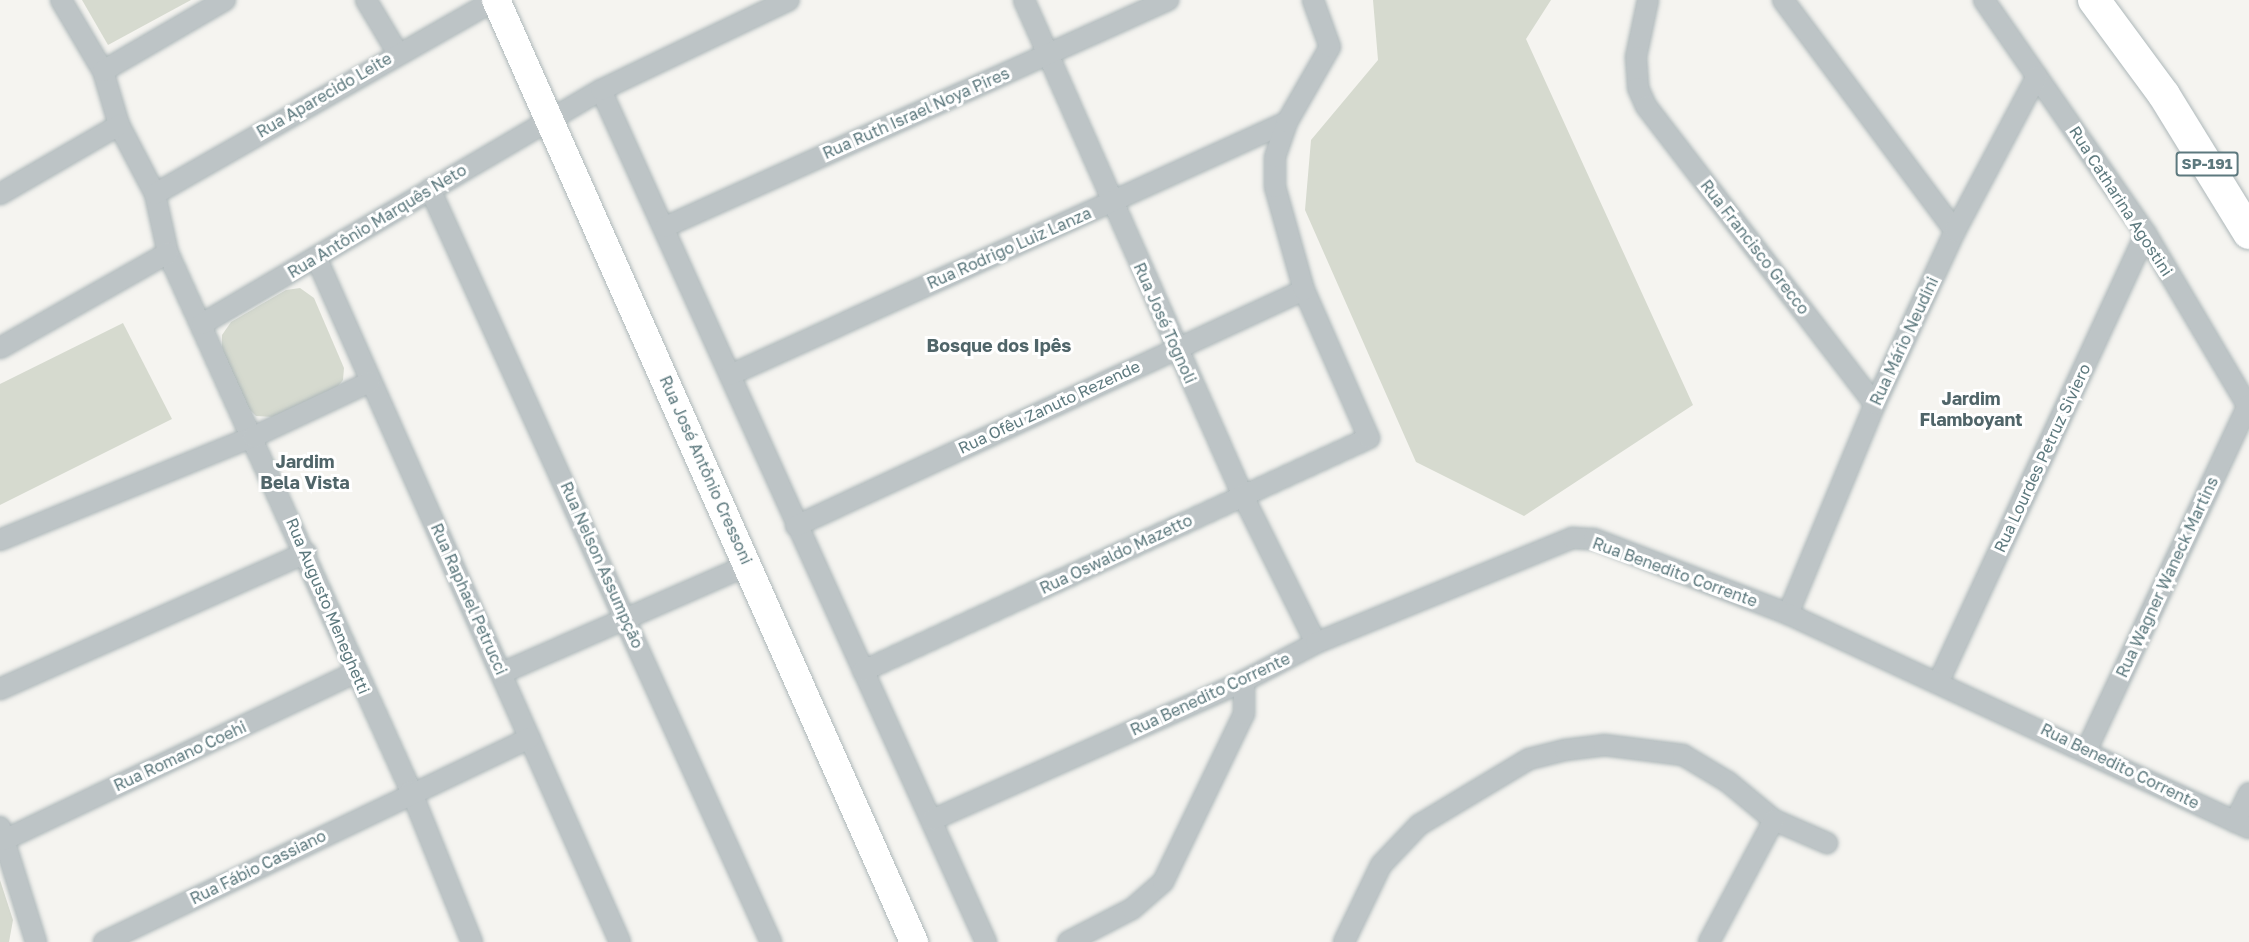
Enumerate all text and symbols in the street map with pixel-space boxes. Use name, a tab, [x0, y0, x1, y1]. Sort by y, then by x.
street label: Rua Aparecido Leite	[253, 48, 395, 142]
street label: Rua Ruth Israel Noya Pires	[820, 63, 1012, 163]
street label: Rua Catharina Agostini	[2065, 122, 2177, 280]
road number: SP-191	[2176, 152, 2238, 176]
street label: Rua Antônio Marquês Neto	[284, 160, 470, 282]
street label: Rua Francisco Grecco	[1697, 176, 1813, 318]
street label: Rua Rodrigo Luiz Lanza	[924, 203, 1094, 293]
street label: Rua José Tognoli	[1130, 260, 1200, 386]
street label: Rua Mário Neudini	[1866, 274, 1942, 408]
district label: Bosque dos Ipês	[927, 334, 1071, 356]
street label: Rua Ofêu Zanuto Rezende	[955, 356, 1143, 458]
street label: Rua Lourdes Petruz Siviero	[1990, 361, 2094, 555]
street label: Rua José Antônio Cressoni	[656, 373, 756, 567]
district label: Jardim Flamboyant	[1919, 388, 2023, 430]
district label: Jardim Bela Vista	[260, 451, 350, 494]
street label: Rua Wagner Waneck Martins	[2112, 474, 2222, 680]
street label: Rua Nelson Assumpção	[557, 479, 647, 651]
street label: Rua Oswaldo Mazetto	[1037, 510, 1195, 598]
street label: Rua Augusto Meneghetti	[282, 515, 374, 697]
street label: Rua Raphael Petrucci	[427, 520, 511, 678]
street label: Rua Benedito Corrente	[1590, 533, 1760, 611]
street label: Rua Benedito Corrente	[1127, 649, 1293, 739]
street label: Rua Romano Coehi	[111, 717, 249, 795]
street label: Rua Benedito Corrente	[2038, 719, 2202, 813]
street label: Rua Fábio Cassiano	[187, 826, 329, 908]

